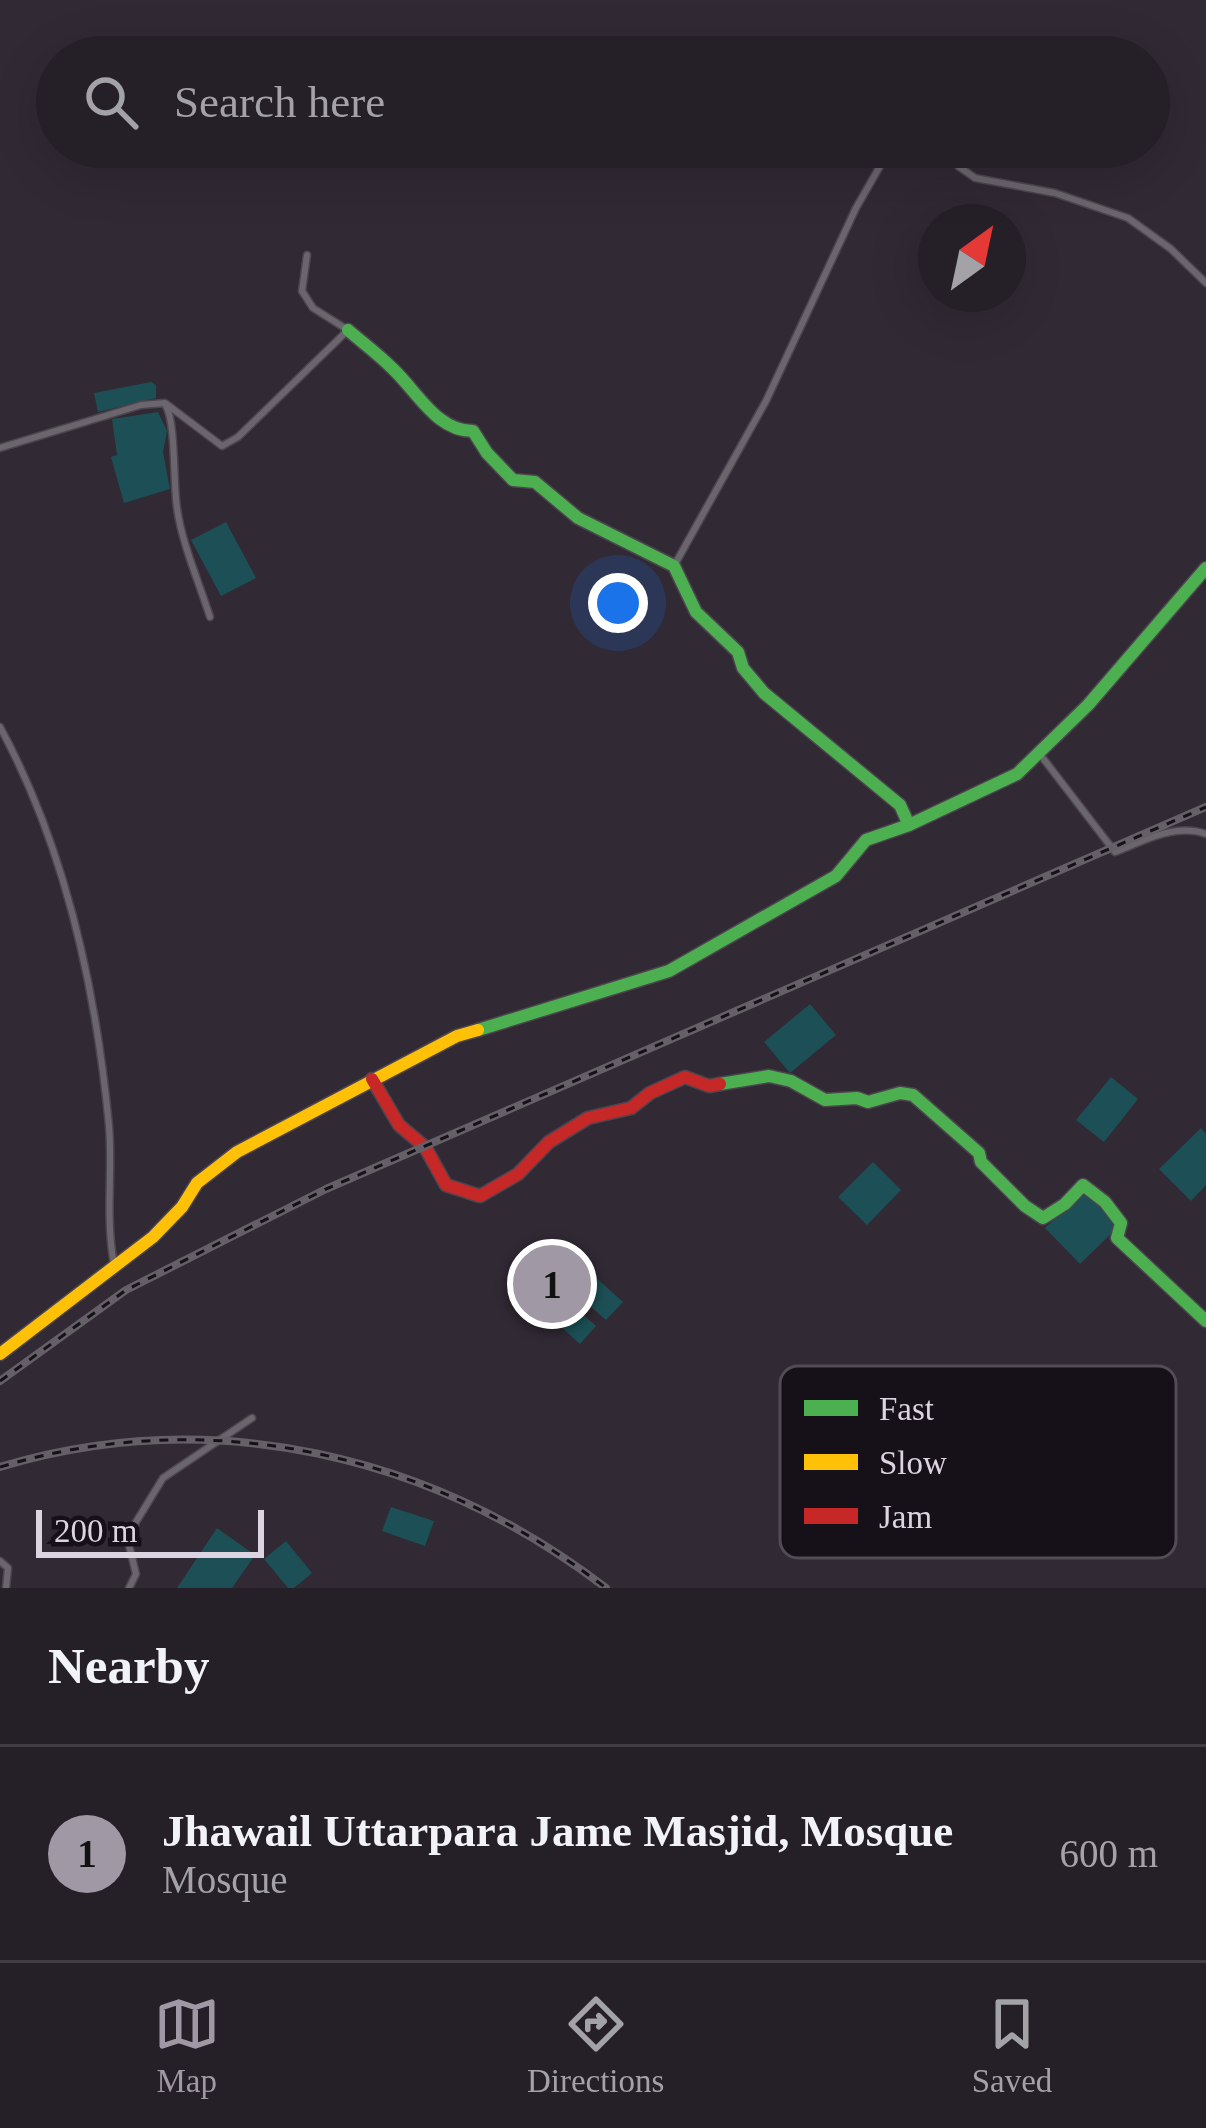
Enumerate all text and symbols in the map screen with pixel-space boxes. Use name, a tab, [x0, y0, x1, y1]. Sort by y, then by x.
search box	[36, 36, 1170, 168]
icon: search	[78, 69, 144, 135]
text: Search here	[174, 77, 385, 127]
north arrow	[918, 204, 1026, 312]
your location	[588, 573, 648, 633]
pin: 1	[513, 1239, 591, 1329]
legend	[780, 1366, 1176, 1558]
text: Fast	[879, 1391, 934, 1427]
text: Slow	[879, 1445, 947, 1481]
text: Jam	[879, 1499, 932, 1535]
scale bar	[36, 1504, 264, 1557]
text: 200 m	[54, 1513, 137, 1549]
text: Nearby	[48, 1638, 209, 1694]
text: Jhawail Uttarpara Jame Masjid, Mosque	[162, 1806, 953, 1856]
text: 1	[77, 1832, 97, 1875]
text: 600 m	[1059, 1832, 1158, 1875]
text: Mosque	[162, 1858, 288, 1901]
tab: Map	[154, 1991, 220, 2100]
tab: Directions	[527, 1991, 664, 2100]
tab: Saved	[972, 1991, 1052, 2100]

